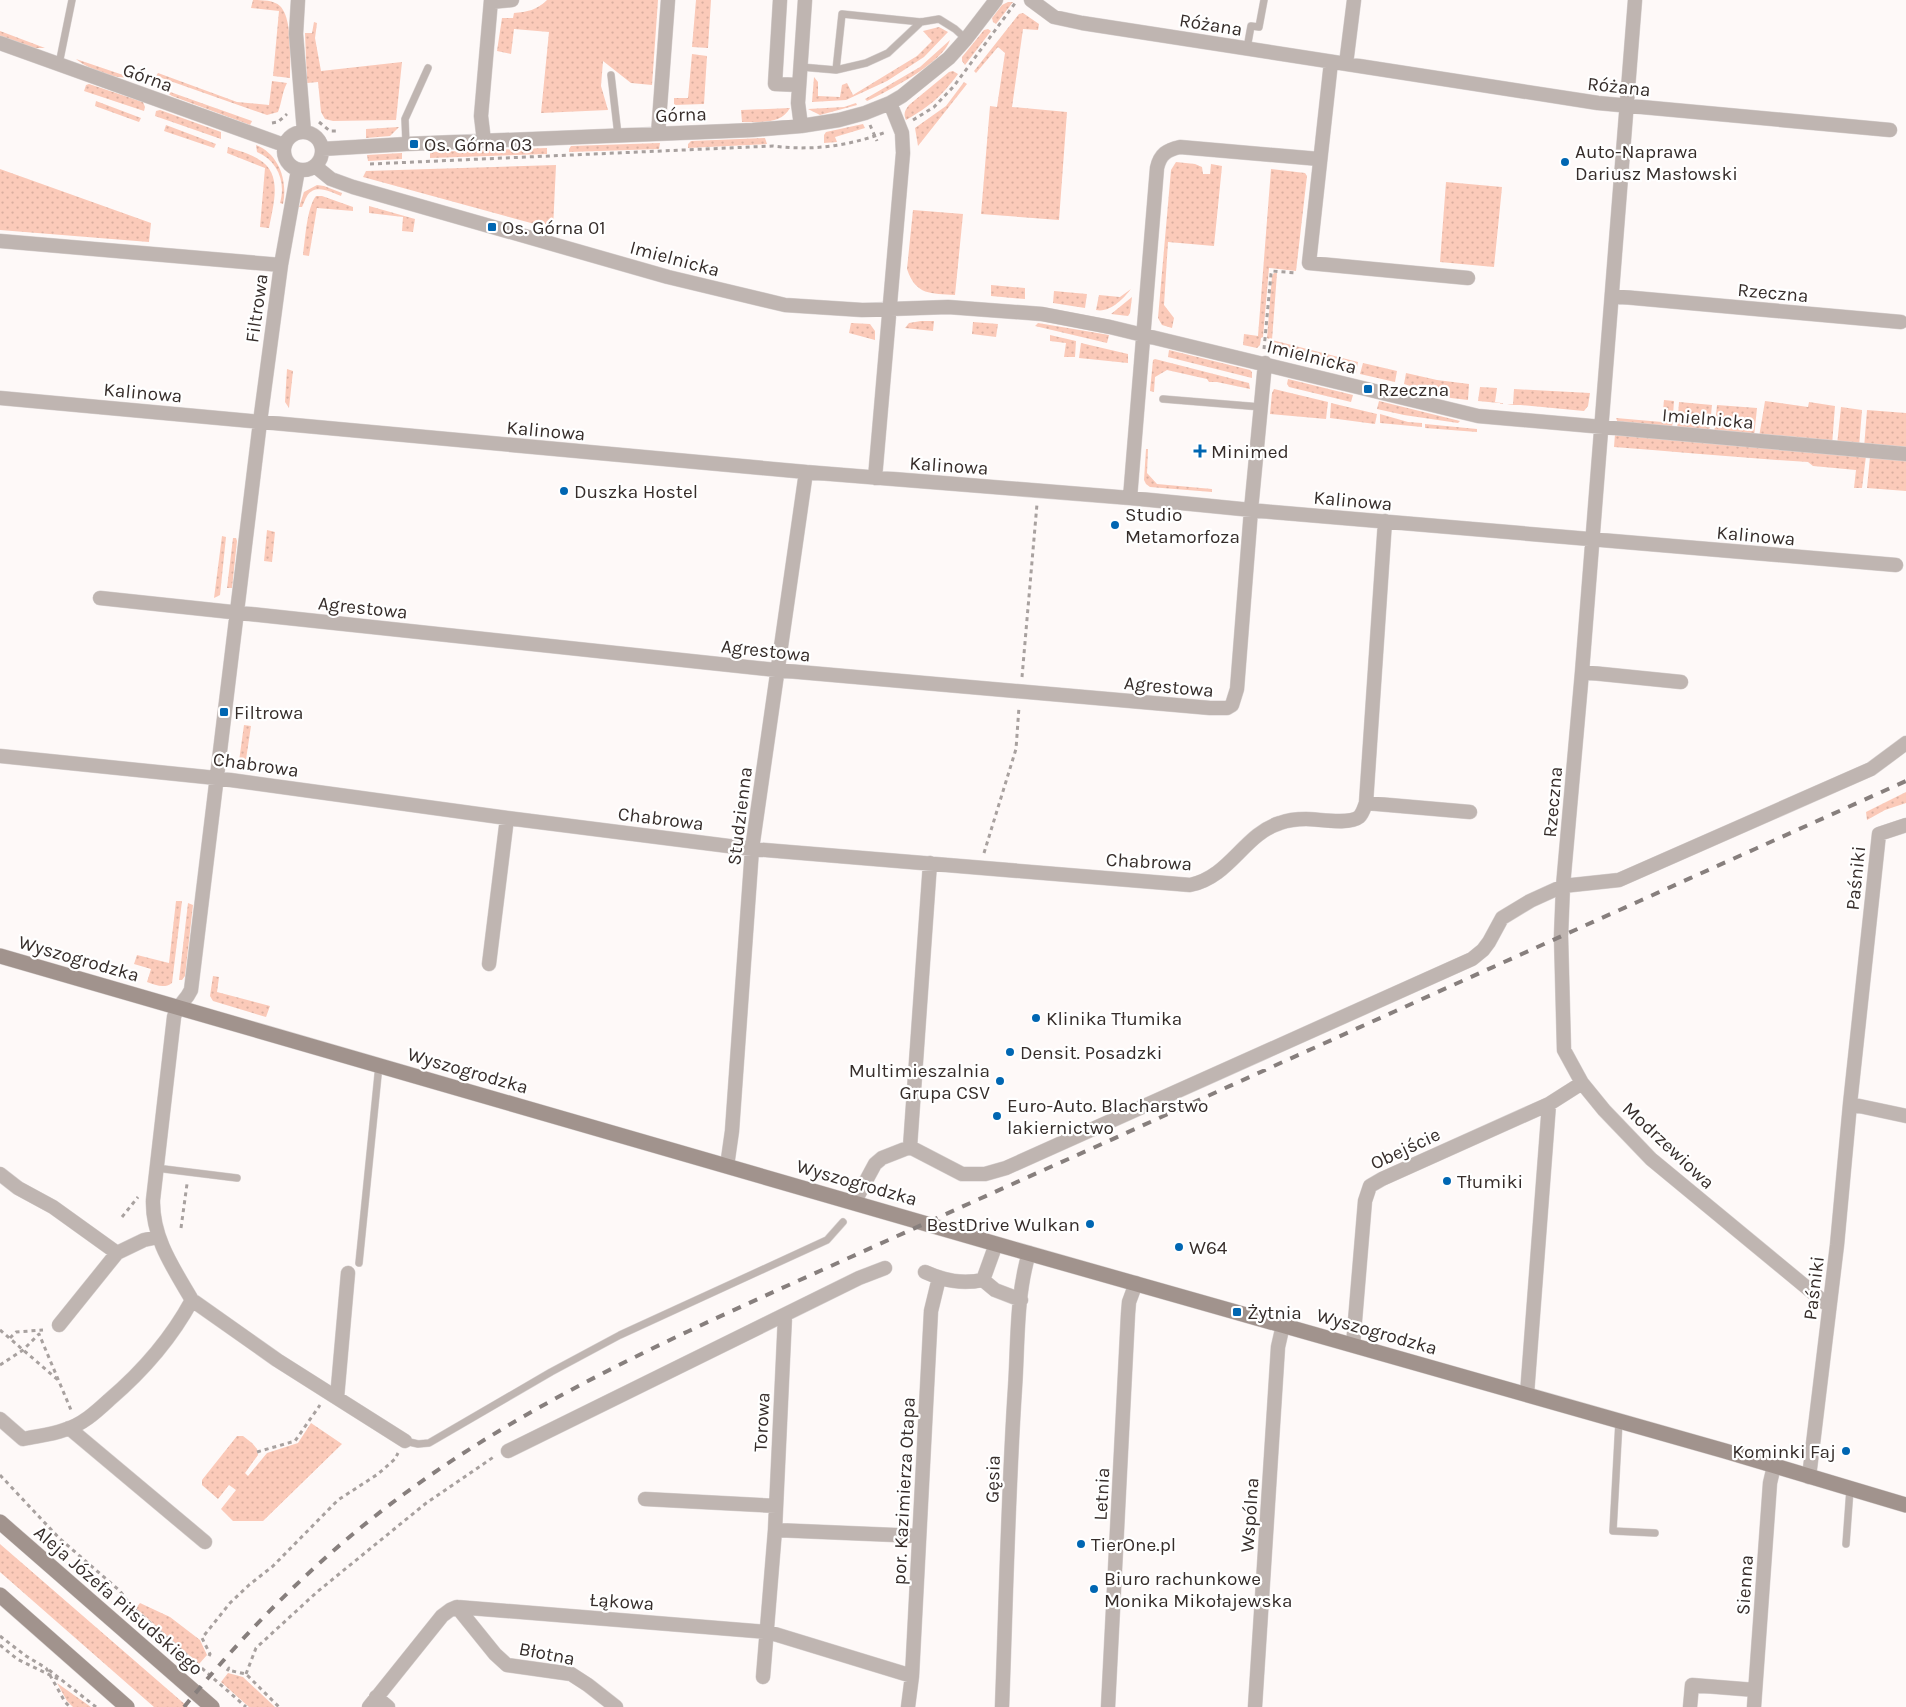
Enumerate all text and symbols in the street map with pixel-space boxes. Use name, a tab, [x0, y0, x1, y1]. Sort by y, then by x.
street label: Różana	[1178, 9, 1244, 41]
street label: Górna	[120, 59, 176, 97]
street label: Różana	[1586, 73, 1652, 101]
street label: Górna	[655, 103, 707, 127]
place label: Os. Górna 03	[424, 134, 533, 156]
marker: Os. Górna 03	[408, 138, 420, 150]
place label: Auto-Naprawa Dariusz Masłowski	[1575, 141, 1738, 185]
marker: Auto-Naprawa Dariusz Masłowski	[1559, 156, 1571, 168]
place label: Os. Górna 01	[502, 217, 606, 239]
marker: Os. Górna 01	[486, 221, 498, 233]
street label: Imielnicka	[627, 236, 722, 281]
street label: Filtrowa	[241, 272, 273, 344]
street label: Rzeczna	[1737, 279, 1809, 307]
street label: Imielnicka	[1264, 335, 1359, 379]
street label: Kalinowa	[103, 379, 183, 407]
place label: Rzeczna	[1378, 379, 1449, 401]
marker: Rzeczna	[1362, 383, 1374, 395]
street label: Imielnicka	[1661, 404, 1755, 434]
street label: Kalinowa	[506, 417, 586, 445]
place label: Minimed	[1211, 441, 1289, 463]
marker: Minimed	[1193, 444, 1207, 458]
street label: Kalinowa	[909, 452, 989, 480]
place label: Duszka Hostel	[574, 481, 698, 503]
marker: Duszka Hostel	[558, 485, 570, 497]
street label: Kalinowa	[1313, 487, 1393, 515]
place label: Studio Metamorfoza	[1125, 504, 1240, 548]
marker: Studio Metamorfoza	[1109, 519, 1121, 531]
street label: Kalinowa	[1716, 522, 1796, 550]
street label: Agrestowa	[317, 592, 409, 624]
street label: Agrestowa	[720, 635, 812, 667]
street label: Agrestowa	[1123, 672, 1215, 702]
place label: Filtrowa	[234, 702, 304, 724]
marker: Filtrowa	[218, 706, 230, 718]
street label: Chabrowa	[212, 748, 300, 782]
street label: Studzienna	[723, 766, 757, 867]
street label: Rzeczna	[1539, 766, 1567, 838]
street label: Chabrowa	[617, 803, 705, 835]
street label: Paśniki	[1842, 845, 1870, 911]
street label: Chabrowa	[1105, 849, 1193, 875]
street label: Wyszogrodzka	[16, 931, 142, 987]
place label: Klinika Tłumika	[1046, 1008, 1182, 1030]
marker: Klinika Tłumika	[1030, 1012, 1042, 1024]
place label: Densit. Posadzki	[1020, 1042, 1162, 1064]
street label: Wyszogrodzka	[405, 1043, 531, 1099]
marker: Densit. Posadzki	[1004, 1046, 1016, 1058]
place label: Multimieszalnia Grupa CSV	[849, 1060, 990, 1104]
marker: Multimieszalnia Grupa CSV	[994, 1075, 1006, 1087]
place label: Euro-Auto. Blacharstwo lakiernictwo	[1007, 1095, 1208, 1139]
street label: Modrzewiowa	[1618, 1098, 1719, 1194]
marker: Euro-Auto. Blacharstwo lakiernictwo	[991, 1110, 1003, 1122]
street label: Obejście	[1367, 1123, 1444, 1175]
street label: Wyszogrodzka	[794, 1155, 920, 1211]
place label: Tłumiki	[1457, 1171, 1523, 1193]
marker: Tłumiki	[1441, 1175, 1453, 1187]
place label: BestDrive Wulkan	[927, 1214, 1080, 1236]
marker: BestDrive Wulkan	[1084, 1218, 1096, 1230]
place label: W64	[1189, 1237, 1228, 1259]
marker: W64	[1173, 1241, 1185, 1253]
street label: Paśniki	[1799, 1255, 1829, 1321]
place label: Żytnia	[1247, 1302, 1302, 1324]
street label: Wyszogrodzka	[1314, 1304, 1440, 1360]
marker: Żytnia	[1231, 1306, 1243, 1318]
street label: Torowa	[749, 1392, 775, 1453]
street label: por. Kazimierza Otapa	[888, 1396, 920, 1586]
place label: Kominki Faj	[1732, 1441, 1836, 1463]
marker: Kominki Faj	[1840, 1445, 1852, 1457]
street label: Gęsia	[981, 1455, 1005, 1503]
street label: Letnia	[1090, 1467, 1114, 1521]
street label: Wspólna	[1236, 1477, 1264, 1553]
street label: Aleja Józefa Piłsudskiego	[29, 1521, 207, 1680]
place label: TierOne.pl	[1091, 1534, 1176, 1556]
marker: TierOne.pl	[1075, 1538, 1087, 1550]
street label: Sienna	[1732, 1554, 1758, 1616]
place label: Biuro rachunkowe Monika Mikołajewska	[1104, 1568, 1293, 1612]
marker: Biuro rachunkowe Monika Mikołajewska	[1088, 1583, 1100, 1595]
street label: Łąkowa	[589, 1589, 655, 1615]
street label: Błotna	[517, 1638, 577, 1670]

